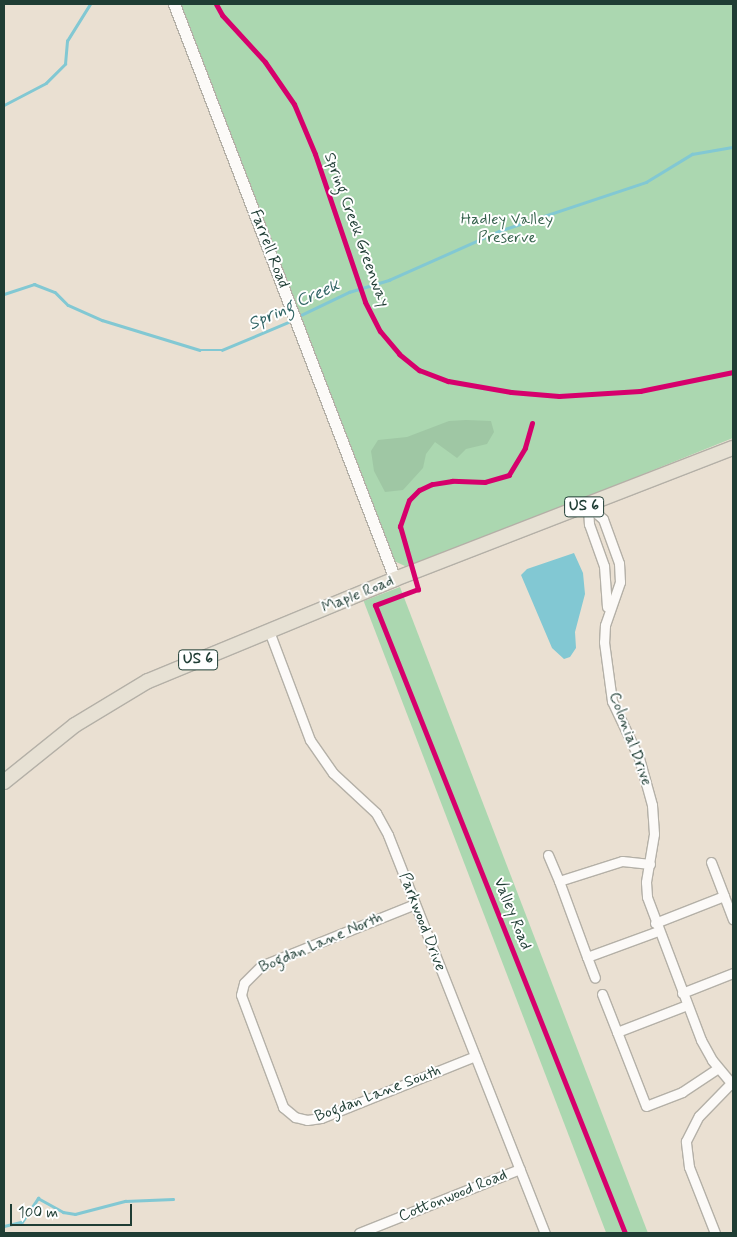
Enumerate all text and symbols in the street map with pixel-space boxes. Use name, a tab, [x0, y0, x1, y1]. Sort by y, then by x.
street label: Spring Creek Greenway	[319, 150, 393, 310]
street label: Farrell Road	[245, 207, 293, 291]
park label: Hadley Valley Preserve	[462, 210, 552, 248]
water label: Spring Creek	[245, 275, 343, 335]
road number: US 6	[564, 494, 604, 520]
street label: Maple Road	[319, 572, 397, 618]
road number: US 6	[178, 648, 218, 672]
street label: Colonial Drive	[604, 690, 656, 788]
street label: Parkwood Drive	[395, 871, 449, 973]
street label: Valley Road	[489, 875, 535, 953]
street label: Bogdan Lane North	[258, 909, 384, 977]
street label: Bogdan Lane South	[316, 1062, 440, 1126]
street label: Cottonwood Road	[396, 1165, 510, 1227]
scale bar	[12, 1194, 135, 1226]
text: 100 m	[18, 1203, 58, 1223]

